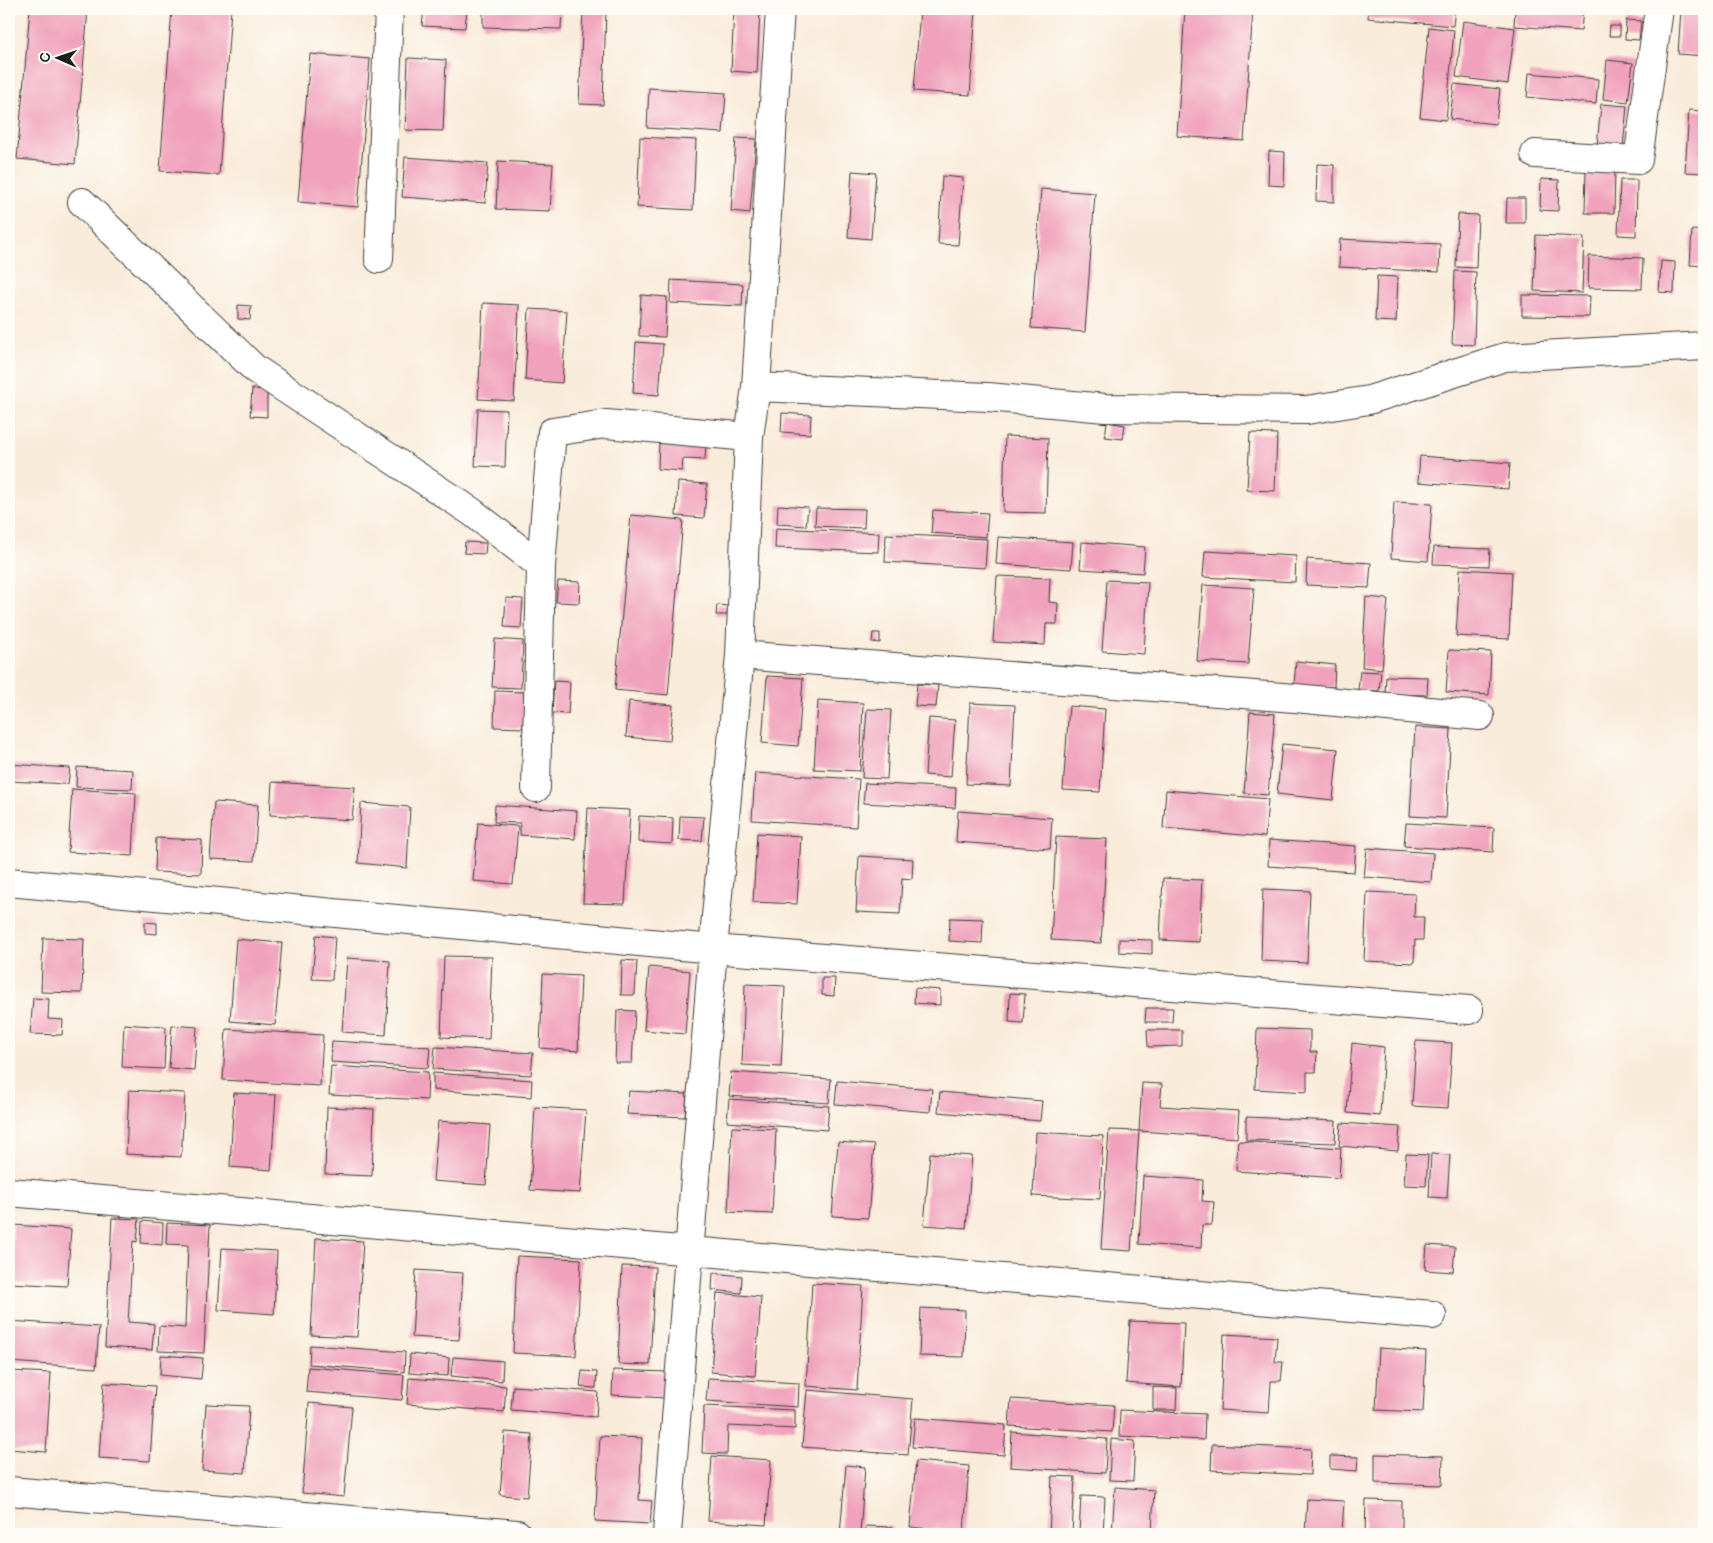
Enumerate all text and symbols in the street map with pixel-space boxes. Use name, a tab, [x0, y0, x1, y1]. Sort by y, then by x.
north arrow	[32, 32, 82, 82]
text: С	[37, 52, 54, 63]

